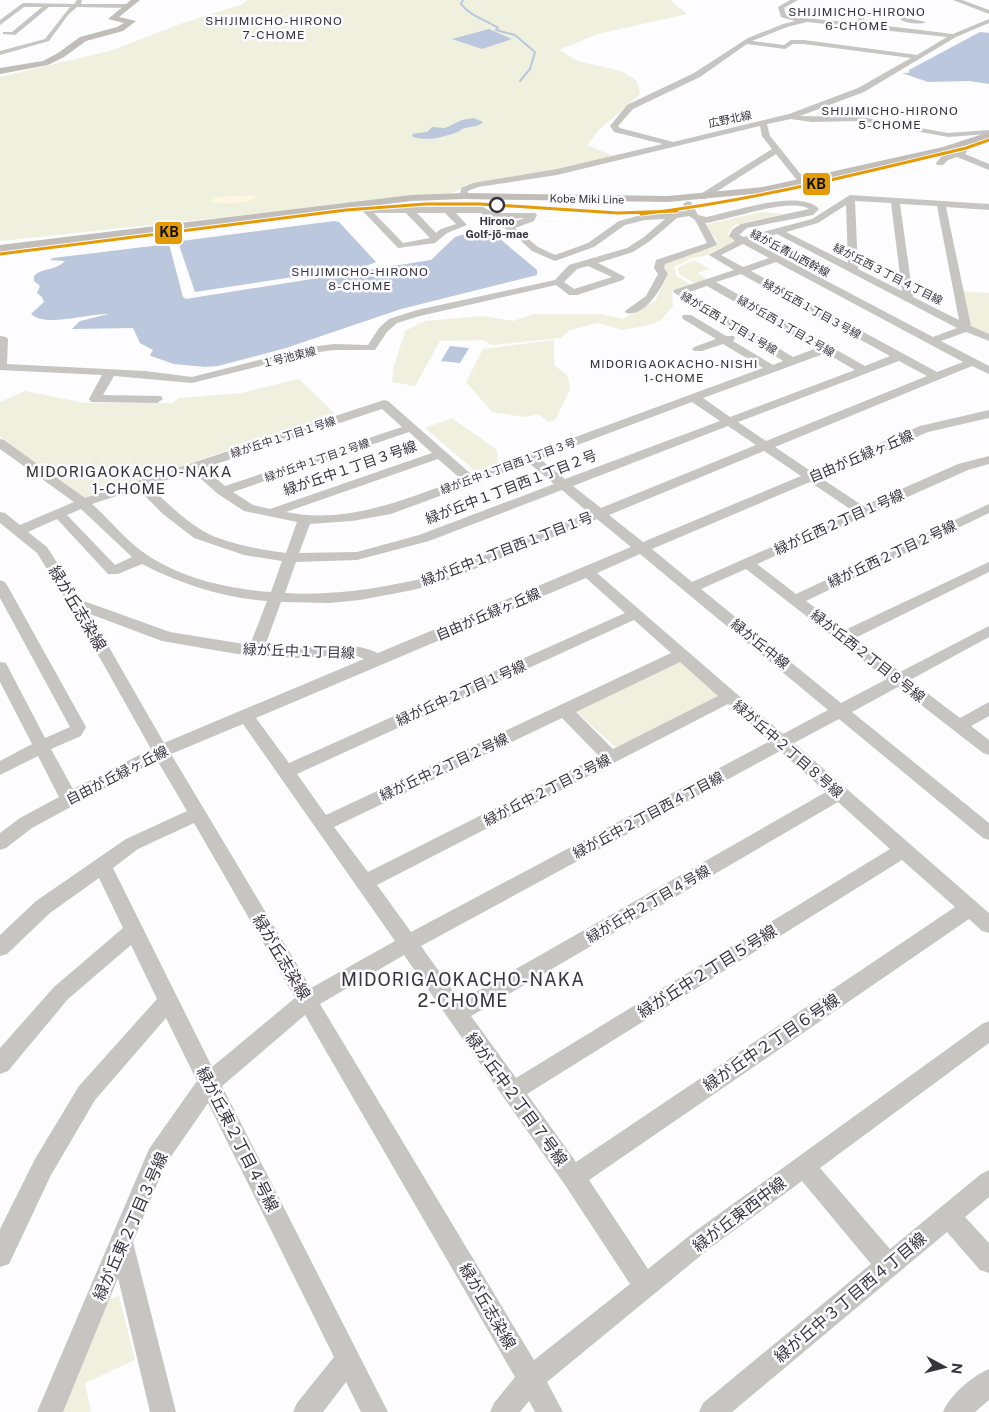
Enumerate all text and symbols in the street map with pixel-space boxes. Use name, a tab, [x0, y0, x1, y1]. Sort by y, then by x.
district label: SHIJIMICHO-HIRONO 6-CHOME	[788, 5, 926, 33]
district label: SHIJIMICHO-HIRONO 7-CHOME	[205, 14, 343, 42]
district label: SHIJIMICHO-HIRONO 5-CHOME	[821, 104, 959, 132]
street label: 広野北線	[707, 109, 753, 129]
line badge: KB	[802, 172, 831, 196]
text: KB	[806, 176, 826, 192]
street label: Kobe Miki Line	[550, 192, 624, 206]
marker: Hirono Golf-jō-mae	[489, 197, 505, 213]
place label: Hirono Golf-jō-mae	[465, 215, 529, 240]
line badge: KB	[154, 221, 183, 245]
text: KB	[159, 224, 179, 240]
street label: 緑が丘青山西幹線	[748, 227, 832, 279]
street label: 緑が丘西３丁目４丁目線	[831, 241, 945, 307]
district label: SHIJIMICHO-HIRONO 8-CHOME	[291, 265, 429, 293]
street label: 緑が丘西１丁目３号線	[761, 277, 863, 341]
street label: 緑が丘西１丁目１号線	[679, 290, 779, 356]
street label: 緑が丘西１丁目２号線	[735, 293, 837, 359]
street label: １号池東線	[261, 345, 317, 369]
district label: MIDORIGAOKACHO-NISHI 1-CHOME	[590, 357, 758, 385]
street label: 緑が丘中１丁目１号線	[229, 414, 337, 460]
street label: 自由が丘緑ヶ丘線	[806, 427, 916, 485]
street label: 緑が丘中１丁目２号線	[263, 436, 371, 484]
street label: 緑が丘中１丁目西１丁目３号	[439, 436, 577, 496]
street label: 緑が丘中１丁目３号線	[281, 438, 419, 498]
street label: 緑が丘中１丁目西１丁目２号	[423, 447, 599, 527]
district label: MIDORIGAOKACHO-NAKA 1-CHOME	[26, 463, 232, 497]
street label: 緑が丘西２丁目１号線	[772, 486, 906, 558]
street label: 緑が丘中１丁目西１丁目１号	[419, 509, 595, 589]
street label: 緑が丘西２丁目２号線	[825, 517, 959, 591]
street label: 緑が丘志染線	[45, 562, 110, 654]
street label: 自由が丘緑ヶ丘線	[433, 585, 543, 643]
street label: 緑が丘西２丁目８号線	[808, 607, 928, 705]
street label: 緑が丘中線	[728, 616, 792, 672]
street label: 緑が丘中１丁目線	[243, 641, 355, 661]
street label: 緑が丘中２丁目１号線	[394, 657, 528, 729]
street label: 緑が丘中２丁目８号線	[730, 697, 846, 801]
street label: 緑が丘中２丁目２号線	[377, 730, 511, 804]
street label: 自由が丘緑ヶ丘線	[63, 742, 171, 808]
street label: 緑が丘中２丁目３号線	[481, 751, 613, 829]
street label: 緑が丘中２丁目西４丁目線	[570, 769, 726, 861]
street label: 緑が丘中２丁目４号線	[583, 862, 713, 946]
street label: 緑が丘志染線	[249, 911, 314, 1003]
street label: 緑が丘中２丁目５号線	[634, 921, 780, 1022]
district label: MIDORIGAOKACHO-NAKA 2-CHOME	[341, 969, 585, 1011]
street label: 緑が丘中２丁目６号線	[700, 990, 843, 1095]
street label: 緑が丘中２丁目７号線	[462, 1029, 571, 1170]
street label: 緑が丘東２丁目４号線	[193, 1064, 282, 1215]
street label: 緑が丘東２丁目３号線	[89, 1149, 172, 1303]
street label: 緑が丘東西中線	[689, 1173, 790, 1256]
street label: 緑が丘中３丁目西４丁目線	[771, 1228, 930, 1366]
street label: 緑が丘志染線	[455, 1260, 520, 1353]
north arrow	[919, 1342, 969, 1392]
text: N	[948, 1362, 966, 1375]

